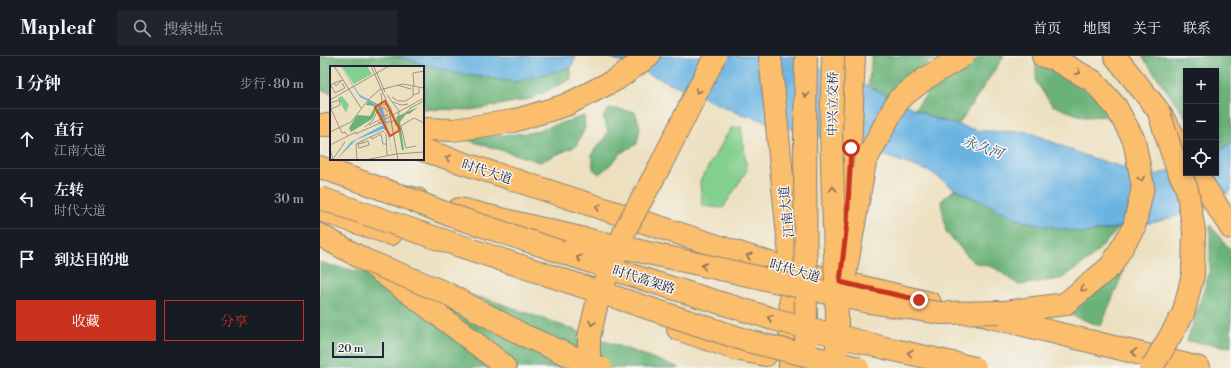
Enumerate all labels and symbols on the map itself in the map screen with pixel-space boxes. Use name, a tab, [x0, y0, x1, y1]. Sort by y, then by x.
inset map	[330, 66, 424, 160]
one-way arrow	[1074, 68, 1081, 75]
street label: 中兴立交桥	[824, 71, 842, 137]
one-way arrow	[695, 87, 702, 94]
one-way arrow	[802, 92, 810, 98]
water label: 永久河	[960, 132, 1008, 165]
route start	[842, 139, 860, 157]
one-way arrow	[445, 154, 452, 163]
street label: 时代大道	[459, 156, 514, 188]
one-way arrow	[1137, 176, 1145, 182]
street label: 江南大道	[776, 185, 798, 239]
one-way arrow	[829, 186, 837, 192]
one-way arrow	[595, 203, 602, 212]
one-way arrow	[745, 252, 752, 261]
one-way arrow	[576, 254, 583, 263]
street label: 时代大道	[768, 256, 822, 286]
street label: 时代高架路	[610, 262, 677, 298]
one-way arrow	[701, 263, 708, 271]
one-way arrow	[1081, 284, 1088, 291]
route end	[910, 291, 928, 309]
one-way arrow	[767, 314, 774, 323]
one-way arrow	[589, 320, 597, 326]
scale bar	[332, 340, 384, 359]
one-way arrow	[1131, 349, 1137, 357]
one-way arrow	[907, 350, 913, 358]

